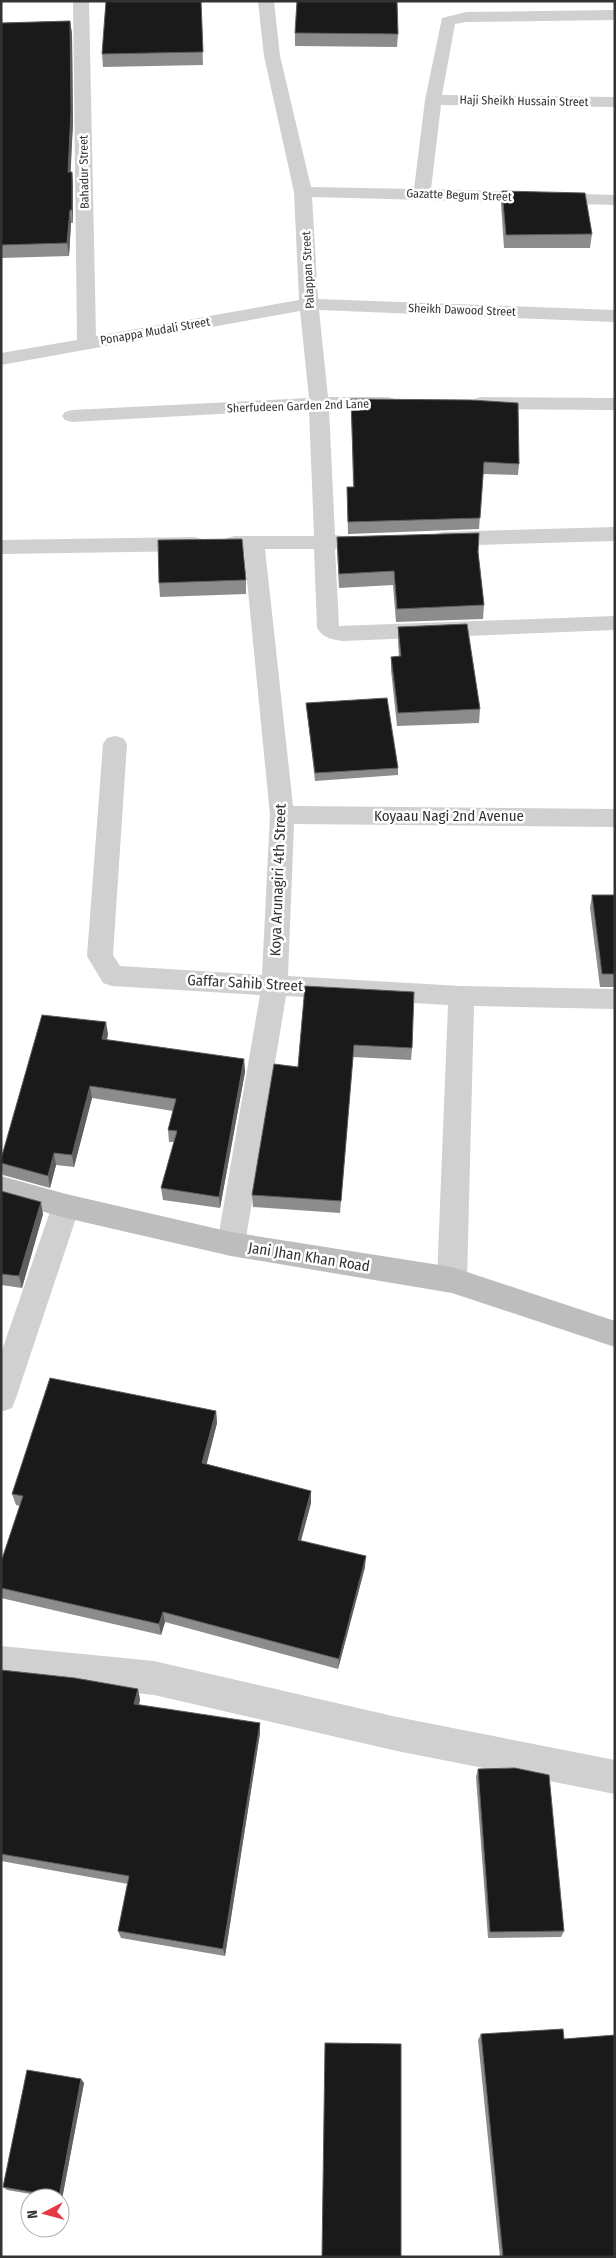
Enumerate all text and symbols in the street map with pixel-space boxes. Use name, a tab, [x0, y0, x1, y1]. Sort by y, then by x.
street label: Haji Sheikh Hussain Street	[459, 93, 589, 109]
street label: Bahadur Street	[76, 135, 92, 209]
street label: Gazatte Begum Street	[406, 186, 512, 204]
street label: Palappan Street	[299, 231, 317, 309]
street label: Sheikh Dawood Street	[408, 301, 516, 319]
street label: Ponappa Mudali Street	[99, 314, 211, 348]
street label: Sherfudeen Garden 2nd Lane	[227, 397, 369, 415]
street label: Koya Arunagiri 4th Street	[266, 803, 290, 957]
street label: Koyaau Nagi 2nd Avenue	[374, 807, 524, 825]
street label: Gaffar Sahib Street	[187, 971, 303, 995]
street label: Jani Jhan Khan Road	[247, 1238, 371, 1276]
north arrow	[20, 2188, 70, 2238]
text: N	[24, 2209, 41, 2219]

